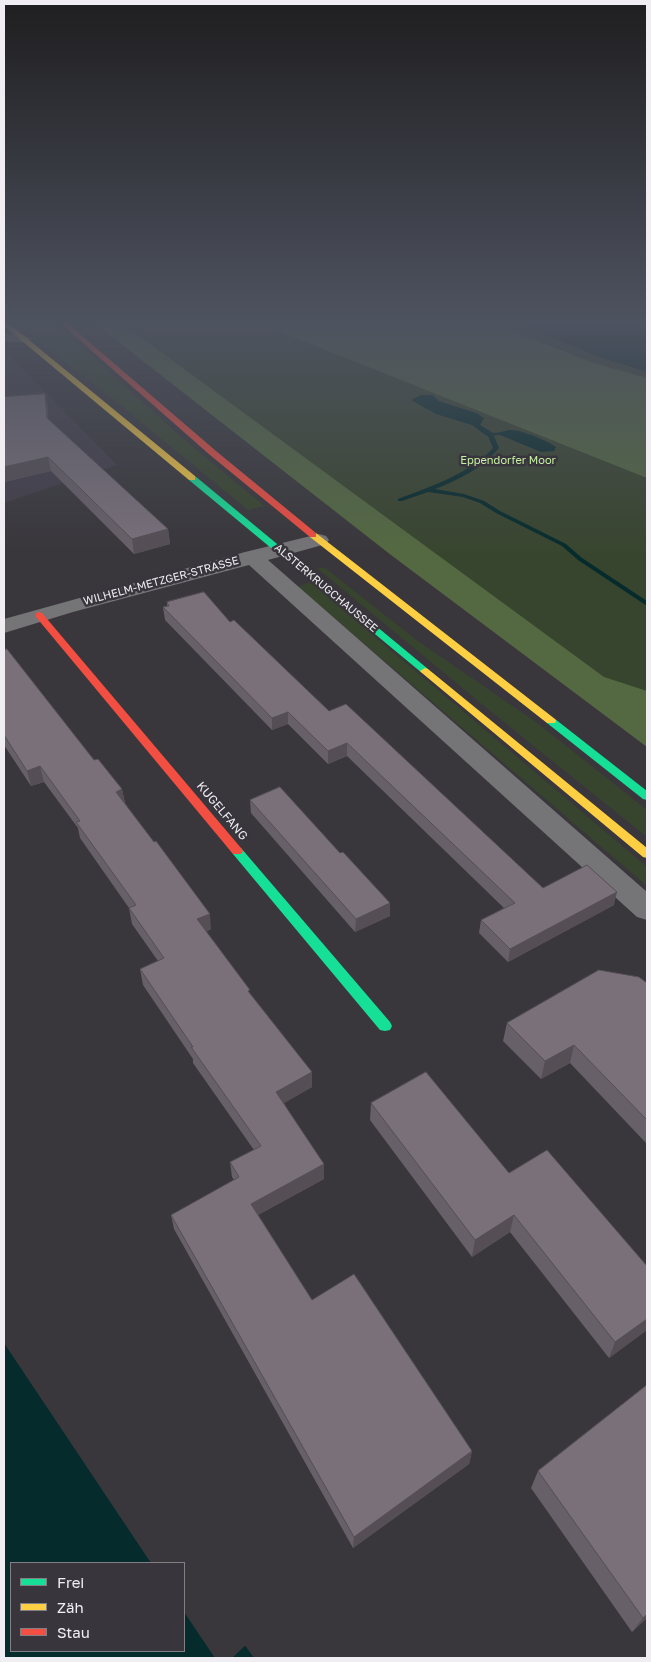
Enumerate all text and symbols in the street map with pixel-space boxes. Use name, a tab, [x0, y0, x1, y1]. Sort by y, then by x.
park label: Eppendorfer Moor	[460, 454, 556, 468]
street label: ALSTERKRUGCHAUSSEE	[272, 541, 380, 635]
street label: WILHELM-METZGER-STRASSE	[82, 554, 240, 608]
street label: KUGELFANG	[193, 779, 251, 843]
legend	[10, 1562, 185, 1652]
text: Frei	[57, 1573, 84, 1591]
text: Zäh	[57, 1598, 84, 1616]
text: Stau	[57, 1623, 90, 1641]

